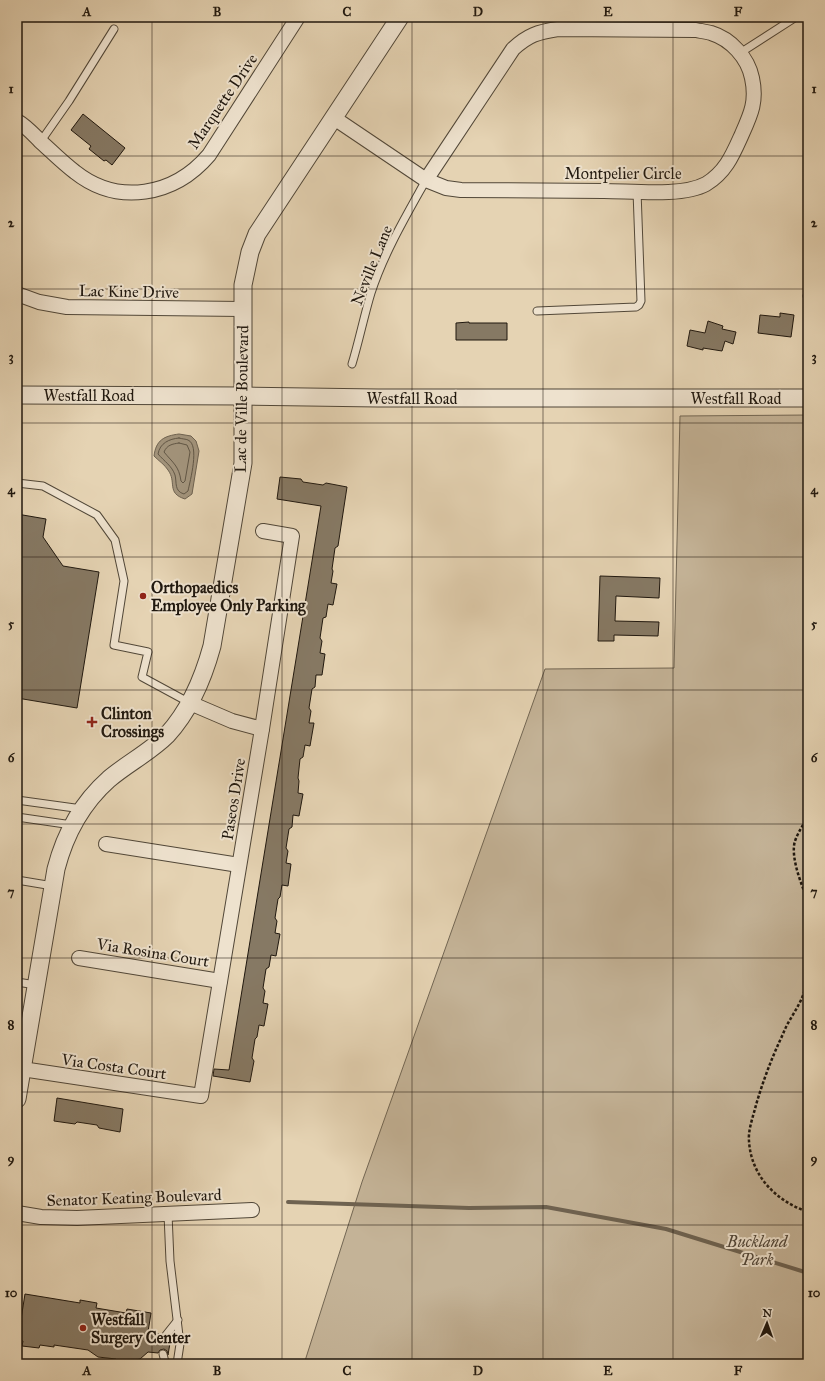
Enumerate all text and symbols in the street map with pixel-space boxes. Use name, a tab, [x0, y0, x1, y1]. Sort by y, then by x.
text: A	[82, 4, 92, 20]
text: B	[213, 4, 222, 20]
text: C	[343, 4, 352, 20]
text: D	[473, 4, 483, 20]
text: E	[603, 4, 613, 20]
text: F	[734, 4, 743, 20]
street label: Marquette Drive	[184, 50, 262, 153]
text: 1	[8, 81, 14, 97]
text: 1	[811, 81, 817, 97]
street label: Montpelier Circle	[564, 164, 682, 183]
text: 2	[8, 215, 15, 231]
text: 2	[811, 215, 818, 231]
street label: Neville Lane	[347, 222, 396, 308]
street label: Lac Kine Drive	[79, 281, 180, 302]
street label: Lac de Ville Boulevard	[231, 325, 252, 473]
text: 3	[8, 349, 14, 365]
text: 3	[811, 349, 817, 365]
street label: Westfall Road	[43, 386, 135, 405]
street label: Westfall Road	[366, 389, 458, 408]
street label: Westfall Road	[690, 389, 782, 408]
text: 4	[7, 482, 15, 498]
text: 4	[810, 482, 818, 498]
place label: Orthopaedics Employee Only Parking	[151, 578, 306, 616]
marker: Orthopaedics Employee Only Parking	[138, 591, 148, 601]
text: 5	[8, 616, 15, 632]
text: 5	[811, 616, 818, 632]
place label: Clinton Crossings	[101, 704, 164, 742]
marker: Clinton Crossings	[86, 716, 98, 728]
text: 6	[8, 750, 16, 766]
text: 6	[811, 750, 819, 766]
street label: Paseos Drive	[218, 756, 249, 841]
text: 7	[8, 884, 15, 900]
text: 7	[811, 884, 818, 900]
street label: Via Rosina Court	[94, 934, 211, 971]
text: 8	[8, 1017, 15, 1033]
text: 8	[811, 1017, 818, 1033]
street label: Via Costa Court	[59, 1050, 168, 1083]
text: 9	[8, 1151, 15, 1167]
text: 9	[811, 1151, 818, 1167]
street label: Senator Keating Boulevard	[46, 1185, 222, 1211]
park label: Buckland Park	[726, 1232, 789, 1269]
text: 10	[5, 1285, 18, 1301]
text: 10	[808, 1285, 821, 1301]
north arrow	[747, 1303, 787, 1343]
text: N	[762, 1307, 773, 1320]
place label: Westfall Surgery Center	[91, 1310, 191, 1348]
marker: Westfall Surgery Center	[78, 1323, 88, 1333]
text: A	[82, 1363, 92, 1379]
text: B	[213, 1363, 222, 1379]
text: C	[343, 1363, 352, 1379]
text: D	[473, 1363, 483, 1379]
text: E	[603, 1363, 613, 1379]
text: F	[734, 1363, 743, 1379]

